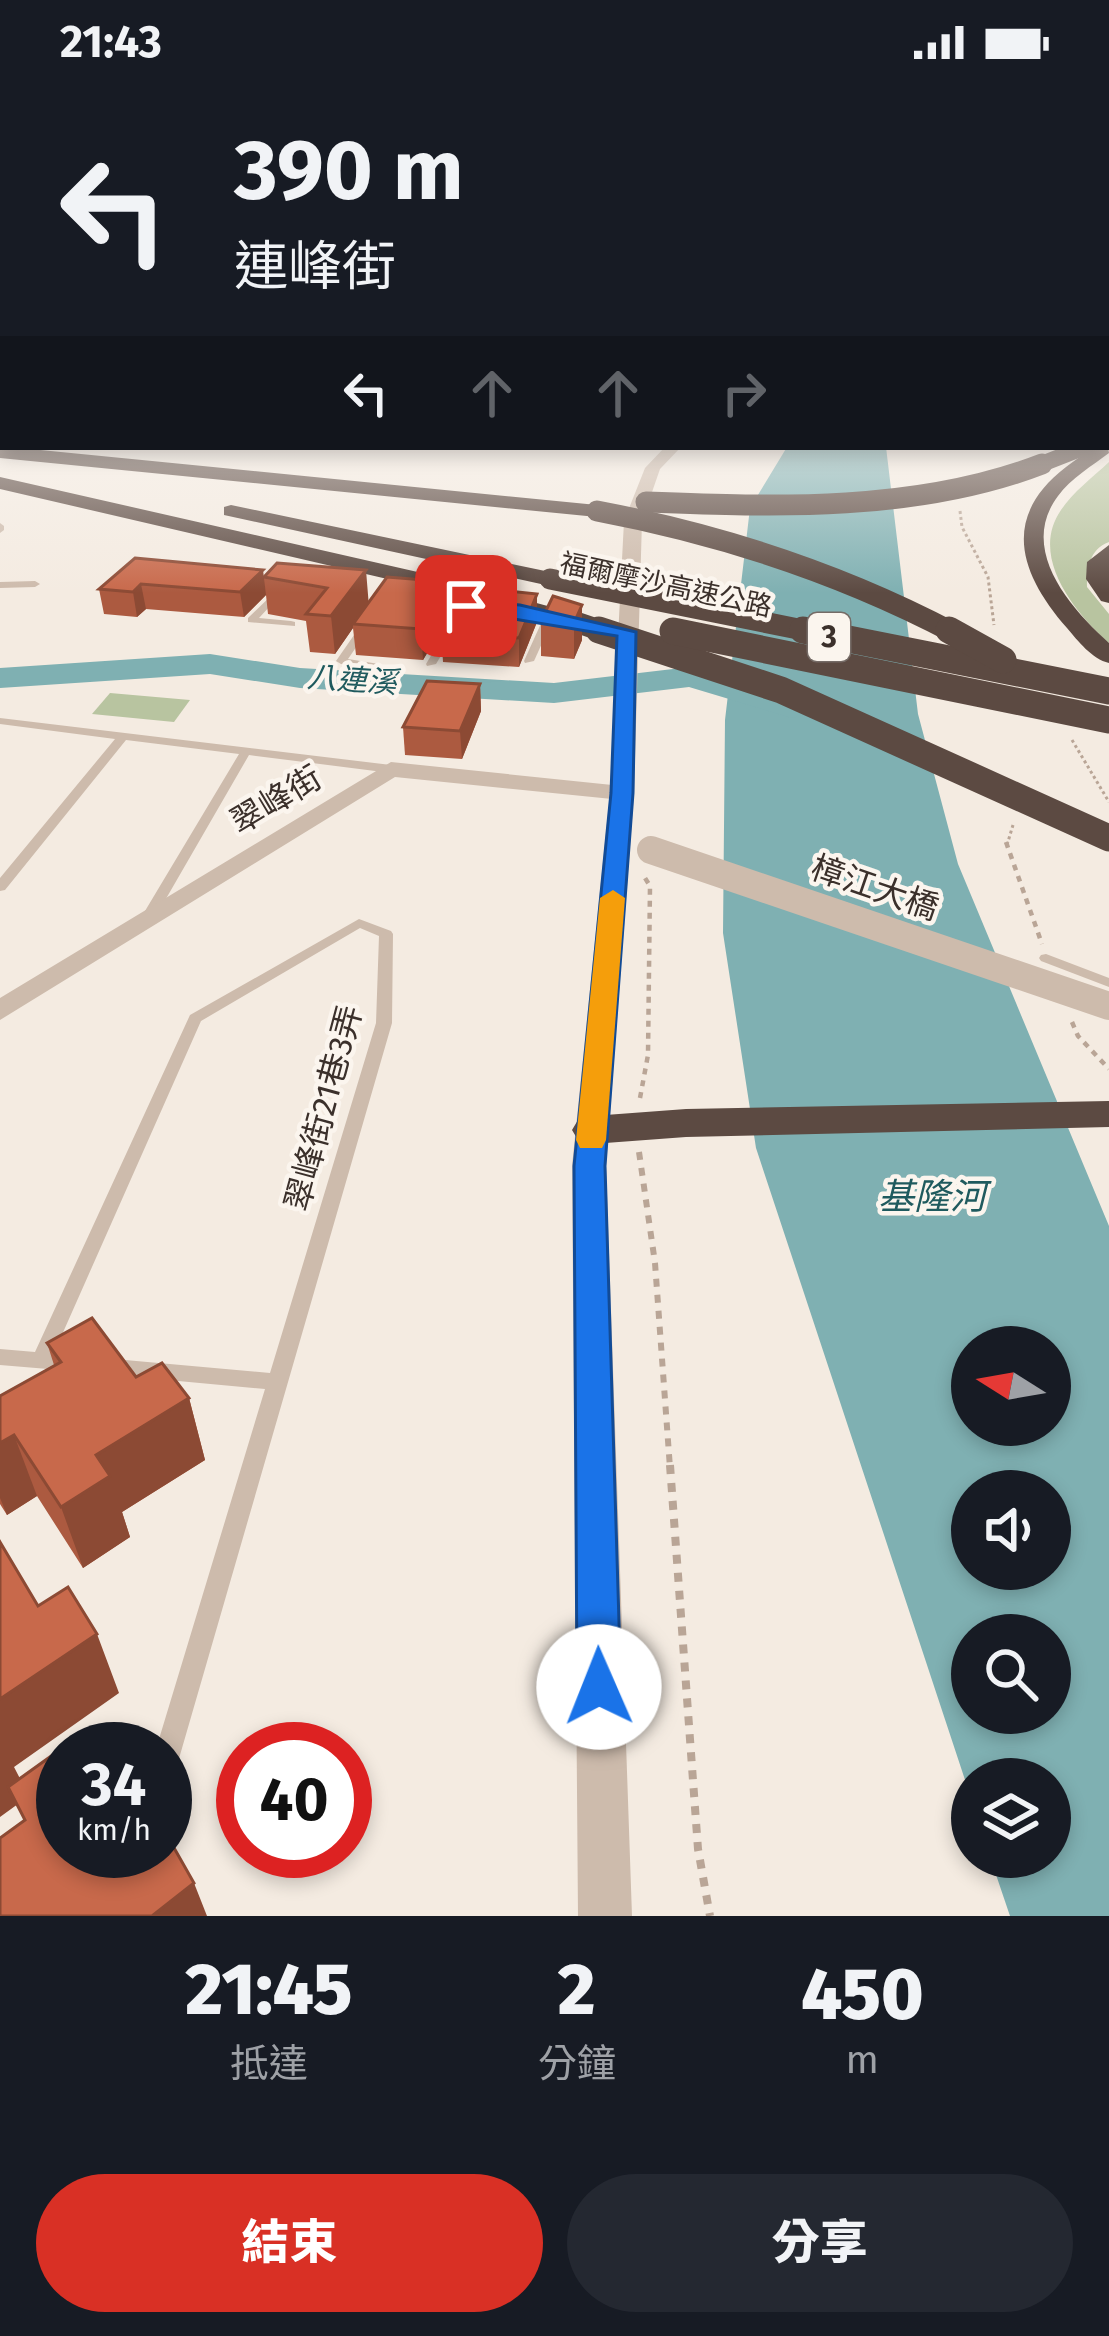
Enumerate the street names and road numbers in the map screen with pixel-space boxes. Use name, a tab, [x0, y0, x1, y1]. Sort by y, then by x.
street label: 福爾摩沙高速公路	[557, 547, 775, 623]
road number: 3	[808, 613, 850, 661]
street label: 翠峰街	[223, 757, 329, 843]
street label: 樟江大橋	[806, 848, 944, 928]
street label: 翠峰街21巷3弄	[277, 1001, 371, 1215]

